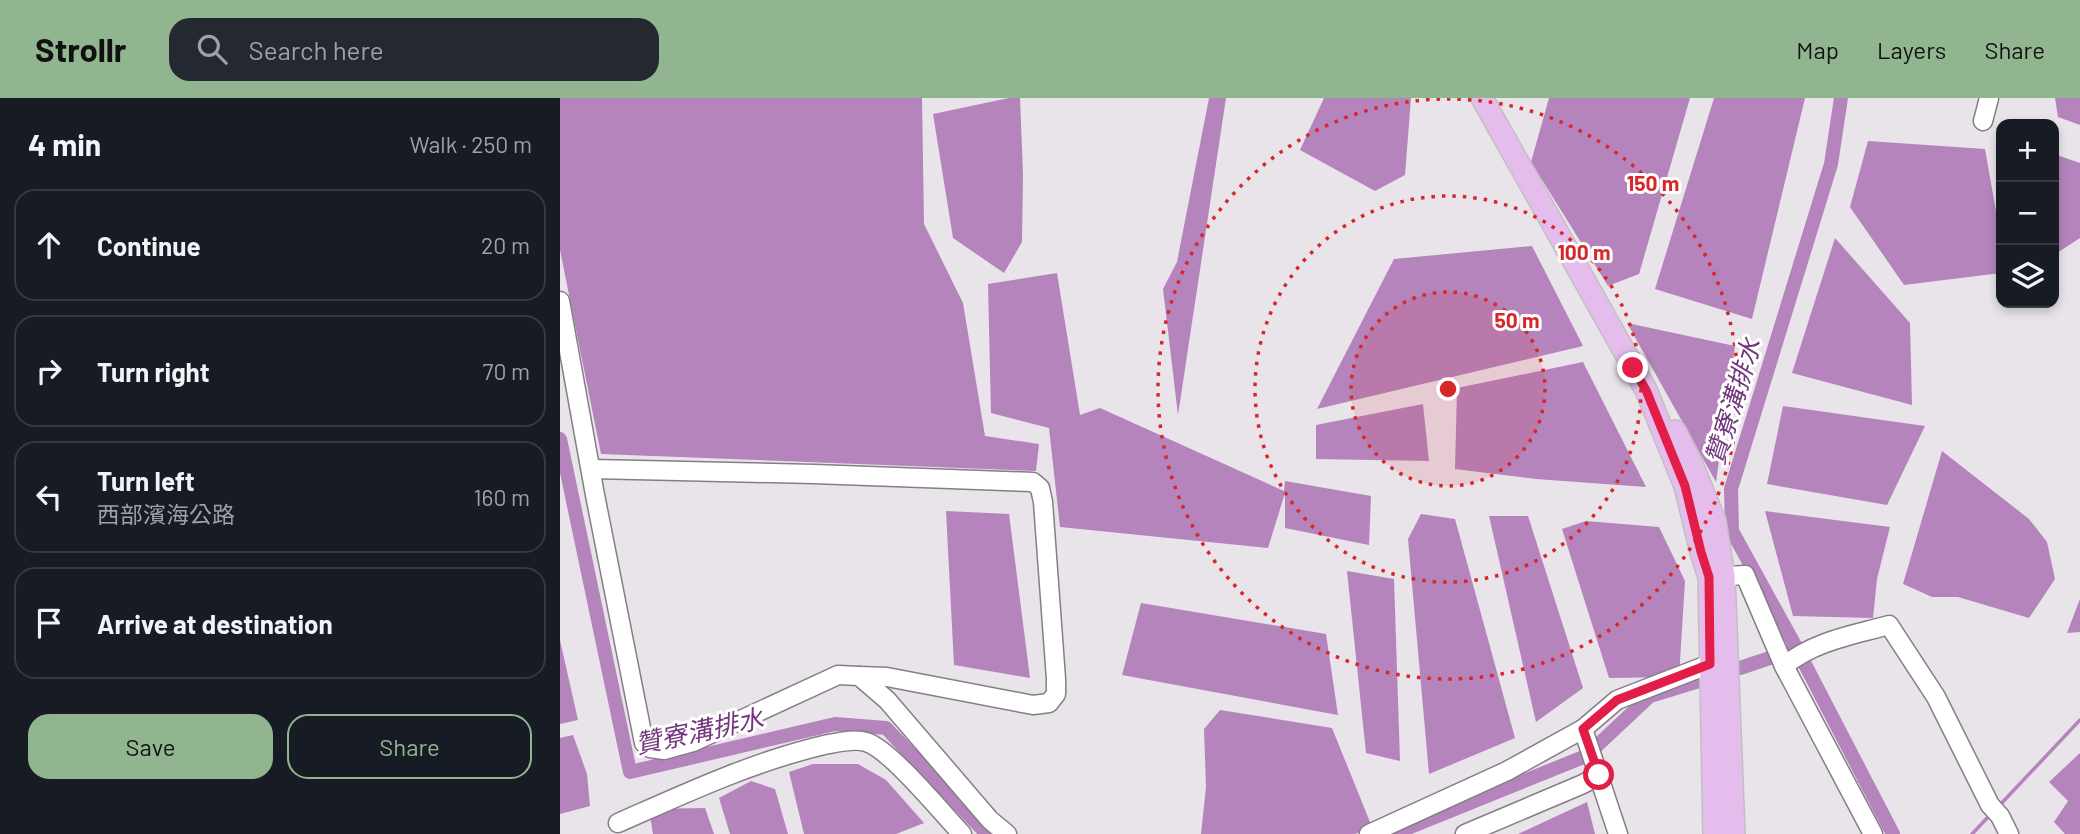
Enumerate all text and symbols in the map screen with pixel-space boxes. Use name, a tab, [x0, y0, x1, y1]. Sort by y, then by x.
search box	[169, 18, 659, 81]
text: Strollr	[35, 29, 127, 69]
icon: search	[193, 30, 231, 68]
text: Search here	[249, 34, 384, 65]
text: Map	[1796, 35, 1839, 64]
text: Layers	[1877, 35, 1946, 64]
text: Share	[1984, 35, 2045, 64]
map controls	[1996, 119, 2059, 308]
button: +	[1996, 119, 2059, 182]
text: 4 min	[28, 126, 101, 162]
text: Walk · 250 m	[410, 130, 532, 158]
text: 150 m	[1627, 170, 1679, 195]
button: −	[1996, 182, 2059, 245]
icon: ahead	[30, 226, 68, 264]
text: Continue	[97, 230, 201, 261]
text: 20 m	[481, 231, 530, 259]
text: 100 m	[1557, 239, 1611, 264]
button: layers	[1996, 245, 2059, 308]
text: 50 m	[1494, 307, 1540, 332]
water label: 贊寮溝排水	[1698, 333, 1766, 468]
icon: right	[30, 352, 68, 390]
route end	[1617, 352, 1648, 383]
text: Turn right	[97, 356, 210, 387]
text: 70 m	[483, 357, 530, 385]
centre of rings	[1436, 377, 1460, 401]
text: Turn left	[97, 465, 195, 496]
icon: left	[30, 478, 68, 516]
text: 160 m	[473, 483, 530, 511]
text: 西部濱海公路	[97, 500, 235, 528]
icon: arrive	[30, 604, 68, 642]
text: Arrive at destination	[97, 608, 333, 639]
water label: 贊寮溝排水	[632, 701, 767, 759]
button: Save	[28, 714, 273, 779]
button: Share	[287, 714, 532, 779]
route start	[1583, 759, 1614, 790]

